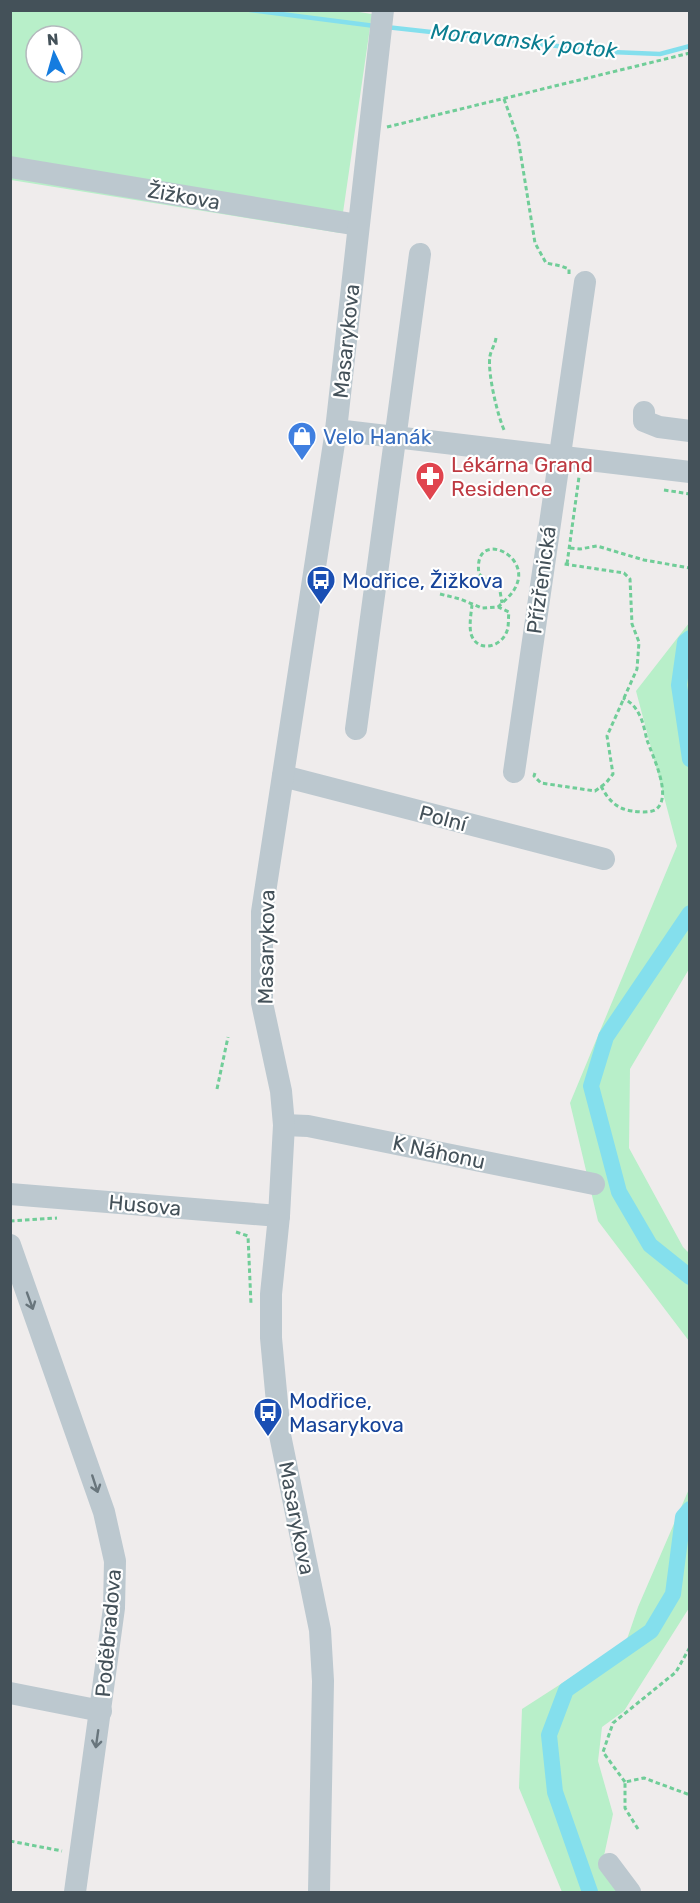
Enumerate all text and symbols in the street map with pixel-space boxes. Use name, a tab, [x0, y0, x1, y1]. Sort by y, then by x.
water label: Moravanský potok	[429, 18, 619, 64]
north arrow	[24, 24, 84, 84]
text: N	[46, 30, 59, 50]
street label: Žižkova	[146, 177, 222, 215]
street label: Masarykova	[328, 283, 364, 399]
shop icon: Velo Hanák	[286, 420, 318, 462]
place label: Velo Hanák	[323, 424, 432, 449]
place label: Lékárna Grand Residence	[451, 452, 593, 501]
pharmacy icon: Lékárna Grand Residence	[414, 460, 446, 502]
street label: Přízřenická	[521, 525, 561, 635]
bus stop icon: Modřice, Žižkova	[305, 564, 337, 606]
place label: Modřice, Žižkova	[342, 568, 503, 593]
street label: Polní	[416, 800, 470, 837]
street label: Masarykova	[252, 889, 280, 1005]
street label: K Náhonu	[390, 1130, 488, 1174]
street label: Husova	[108, 1189, 182, 1221]
one-way arrow	[26, 1291, 37, 1309]
place label: Modřice, Masarykova	[289, 1388, 404, 1437]
bus stop icon: Modřice, Masarykova	[252, 1396, 284, 1438]
street label: Masarykova	[274, 1459, 320, 1577]
one-way arrow	[90, 1475, 101, 1493]
street label: Poděbradova	[90, 1568, 126, 1698]
one-way arrow	[92, 1728, 103, 1748]

